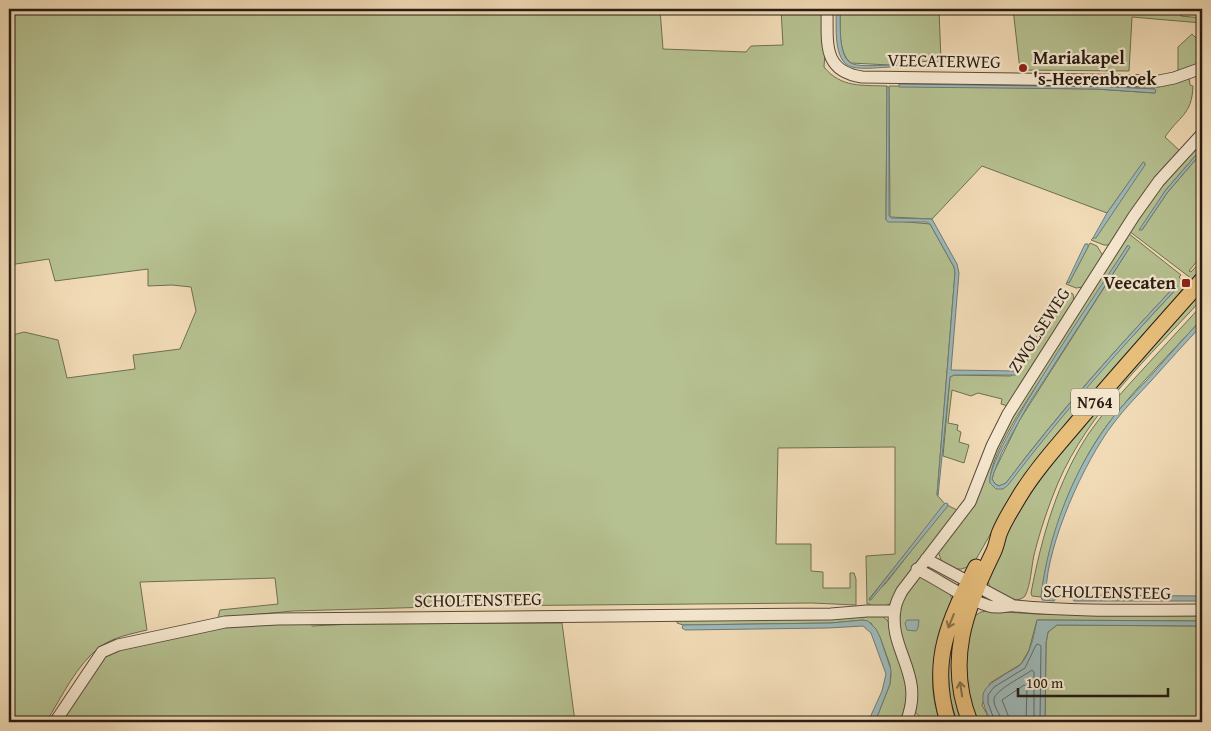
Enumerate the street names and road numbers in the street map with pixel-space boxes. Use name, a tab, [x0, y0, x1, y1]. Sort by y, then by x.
street label: VEECATERWEG	[887, 46, 1001, 75]
street label: ZWOLSEWEG	[1001, 281, 1077, 378]
road number: N764	[1071, 388, 1119, 416]
street label: SCHOLTENSTEEG	[1043, 577, 1172, 606]
street label: SCHOLTENSTEEG	[414, 585, 542, 614]

